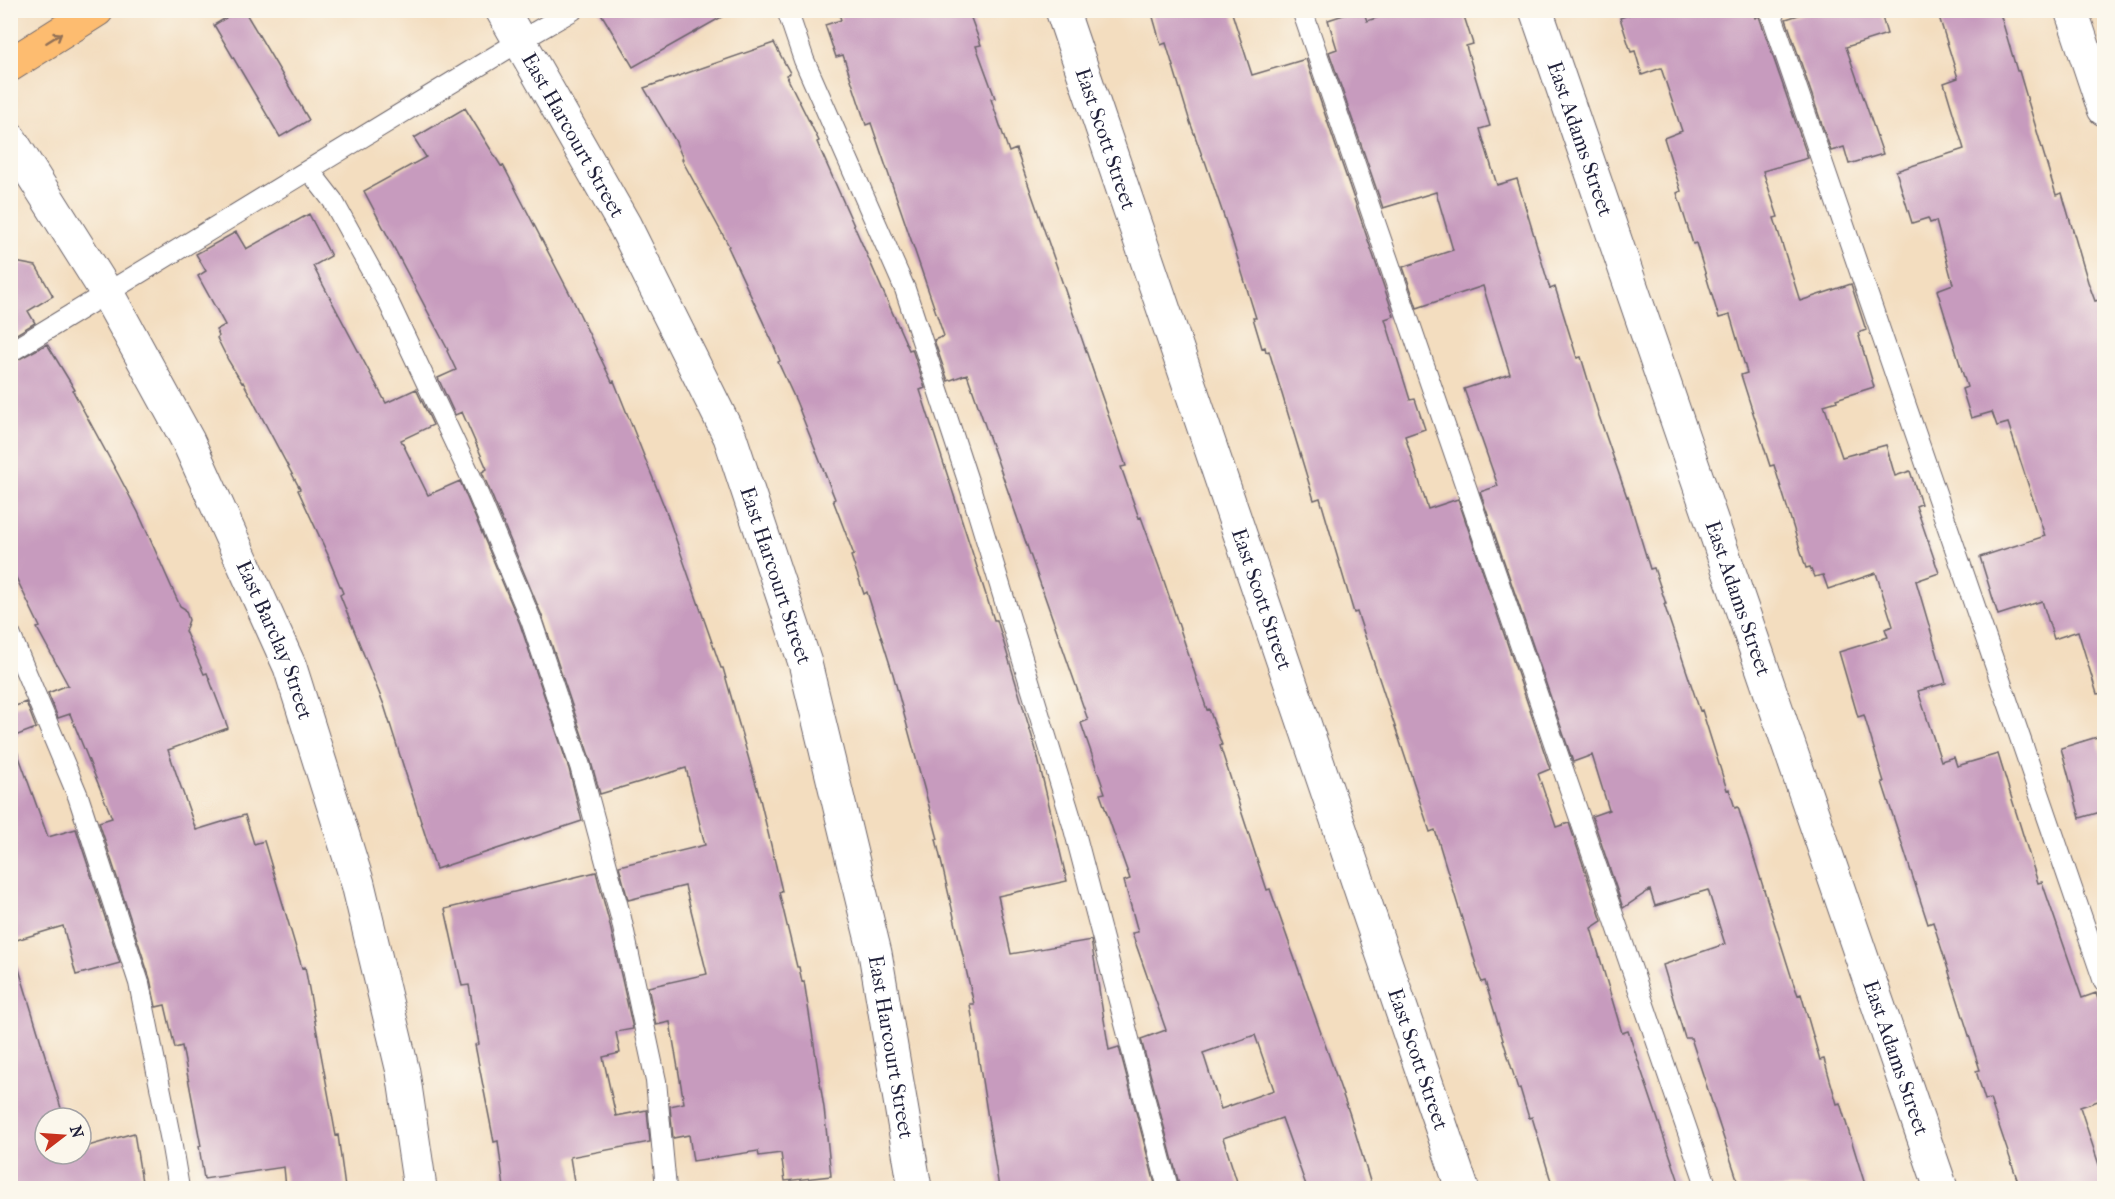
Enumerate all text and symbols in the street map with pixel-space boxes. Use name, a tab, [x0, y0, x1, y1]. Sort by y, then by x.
one-way arrow	[45, 31, 62, 43]
street label: East Harcourt Street	[517, 49, 630, 222]
street label: East Adams Street	[1542, 58, 1618, 220]
street label: East Scott Street	[1071, 65, 1141, 213]
street label: East Harcourt Street	[735, 483, 817, 668]
street label: East Adams Street	[1700, 518, 1776, 679]
street label: East Scott Street	[1227, 525, 1297, 673]
street label: East Barclay Street	[231, 557, 318, 723]
street label: East Harcourt Street	[864, 953, 918, 1141]
street label: East Adams Street	[1859, 977, 1934, 1139]
street label: East Scott Street	[1383, 985, 1454, 1134]
north arrow	[33, 1106, 93, 1166]
text: N	[66, 1123, 88, 1141]

